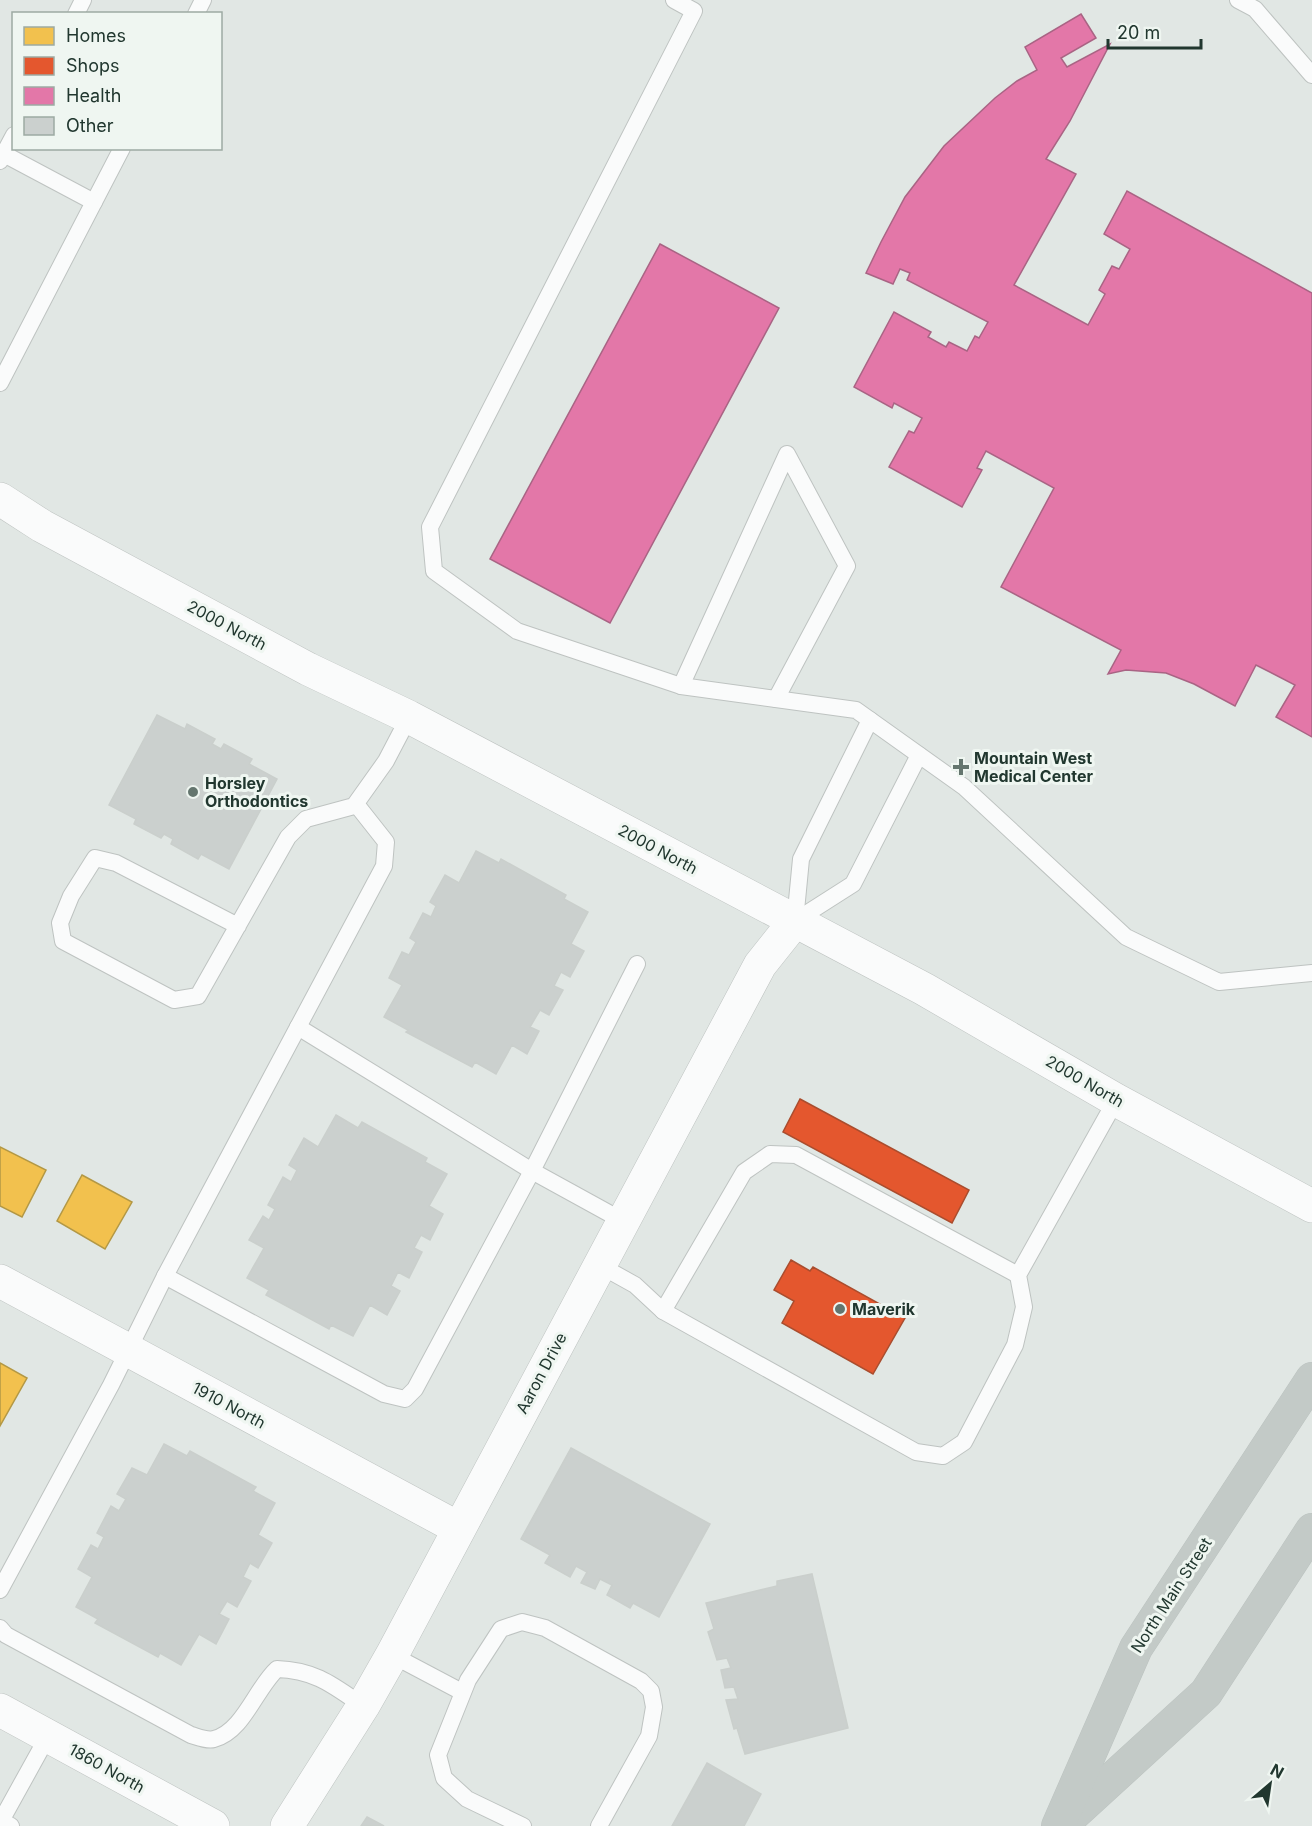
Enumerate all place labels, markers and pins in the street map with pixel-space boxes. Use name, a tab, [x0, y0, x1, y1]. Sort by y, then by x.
place label: Mountain West Medical Center	[974, 748, 1093, 786]
marker: Mountain West Medical Center	[952, 758, 970, 776]
place label: Horsley Orthodontics	[205, 773, 308, 811]
marker: Horsley Orthodontics	[186, 785, 200, 799]
place label: Maverik	[852, 1299, 916, 1319]
marker: Maverik	[833, 1302, 847, 1316]

